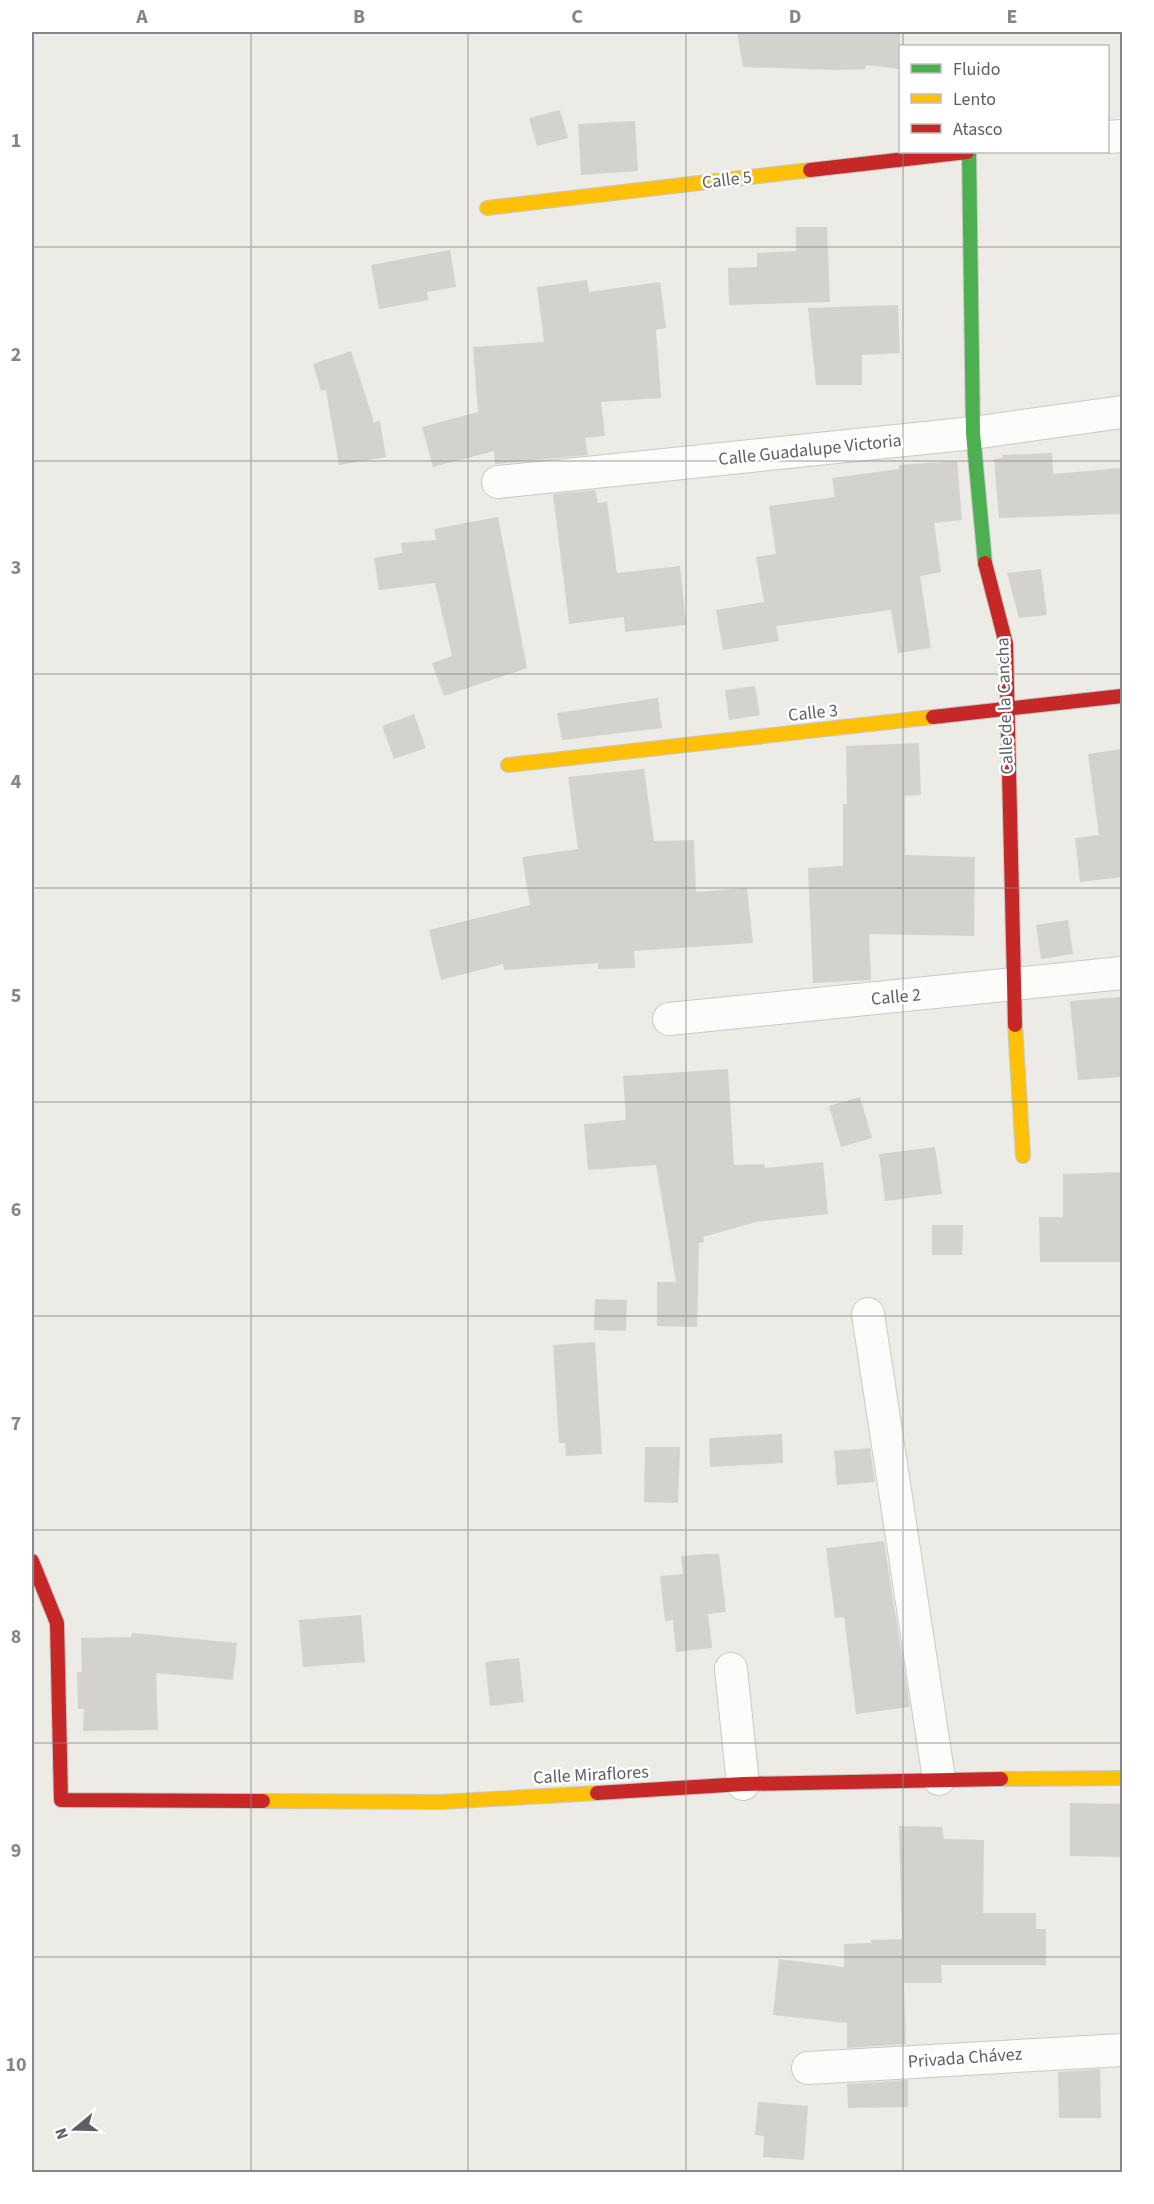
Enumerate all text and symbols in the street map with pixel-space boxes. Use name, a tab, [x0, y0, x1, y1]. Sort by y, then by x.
text: A	[135, 3, 148, 31]
text: B	[353, 3, 365, 31]
text: C	[571, 3, 583, 31]
text: D	[789, 3, 801, 31]
text: E	[1007, 3, 1017, 31]
legend	[899, 45, 1109, 153]
text: Fluido	[953, 57, 1000, 82]
text: Lento	[953, 87, 996, 112]
text: Atasco	[953, 117, 1002, 142]
text: 1	[11, 127, 21, 155]
street label: Calle 5	[701, 165, 753, 195]
text: 2	[11, 341, 21, 369]
street label: Calle Guadalupe Victoria	[717, 428, 903, 472]
text: 3	[11, 554, 21, 582]
street label: Calle de la Cancha	[990, 637, 1020, 775]
street label: Calle 3	[787, 698, 839, 728]
text: 4	[11, 768, 22, 796]
text: 5	[11, 982, 21, 1010]
street label: Calle 2	[870, 982, 922, 1012]
text: 6	[11, 1196, 21, 1224]
text: 7	[11, 1410, 21, 1438]
text: 8	[11, 1623, 21, 1651]
street label: Calle Miraflores	[533, 1759, 649, 1791]
text: 9	[11, 1837, 21, 1865]
street label: Privada Chávez	[907, 2042, 1023, 2074]
text: 10	[5, 2051, 27, 2079]
north arrow	[45, 2099, 105, 2159]
text: N	[50, 2125, 74, 2142]

